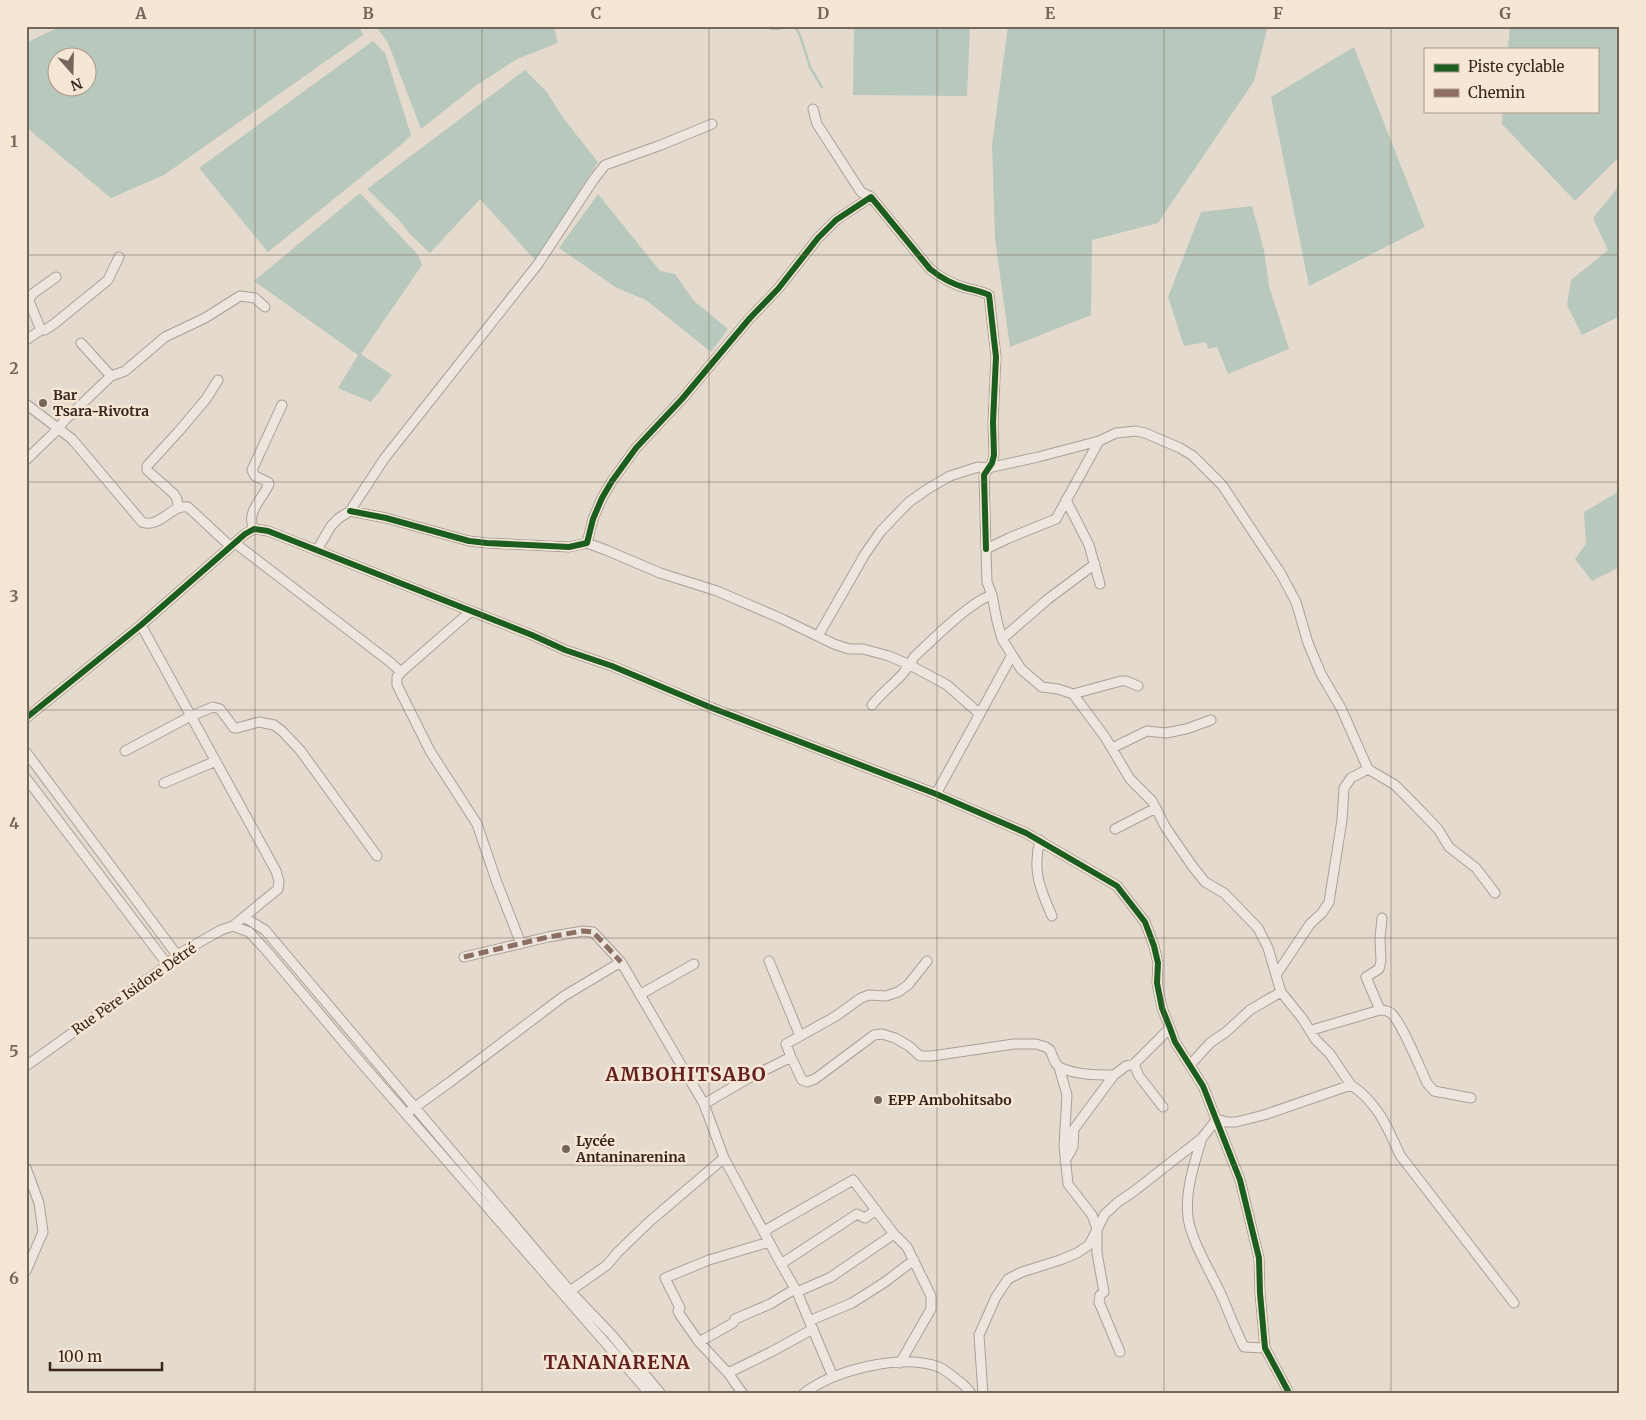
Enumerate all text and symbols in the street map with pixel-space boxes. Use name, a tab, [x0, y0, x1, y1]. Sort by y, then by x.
text: A	[134, 3, 147, 23]
text: B	[362, 3, 374, 23]
text: C	[591, 3, 601, 23]
text: D	[817, 3, 829, 23]
text: E	[1045, 3, 1056, 23]
text: F	[1273, 3, 1283, 23]
text: G	[1499, 3, 1511, 23]
north arrow	[48, 48, 98, 98]
legend	[1424, 48, 1598, 112]
text: Piste cyclable	[1468, 57, 1565, 76]
text: N	[68, 74, 85, 95]
text: Chemin	[1468, 83, 1525, 102]
text: 1	[10, 131, 18, 151]
text: 2	[9, 358, 19, 378]
place label: Bar Tsara-Rivotra	[53, 386, 149, 420]
marker: Bar Tsara-Rivotra	[37, 397, 49, 409]
text: 3	[9, 586, 19, 606]
text: 4	[9, 813, 19, 833]
street label: Rue Père Isidore Détré	[68, 939, 200, 1039]
text: 5	[9, 1041, 19, 1061]
district label: AMBOHITSABO	[604, 1062, 767, 1086]
place label: EPP Ambohitsabo	[888, 1091, 1012, 1109]
marker: EPP Ambohitsabo	[872, 1094, 884, 1106]
place label: Lycée Antaninarenina	[575, 1132, 686, 1166]
marker: Lycée Antaninarenina	[560, 1143, 572, 1155]
text: 6	[9, 1268, 19, 1288]
scale bar	[50, 1340, 162, 1372]
text: 100 m	[58, 1347, 102, 1366]
district label: TANANARENA	[543, 1350, 691, 1374]

